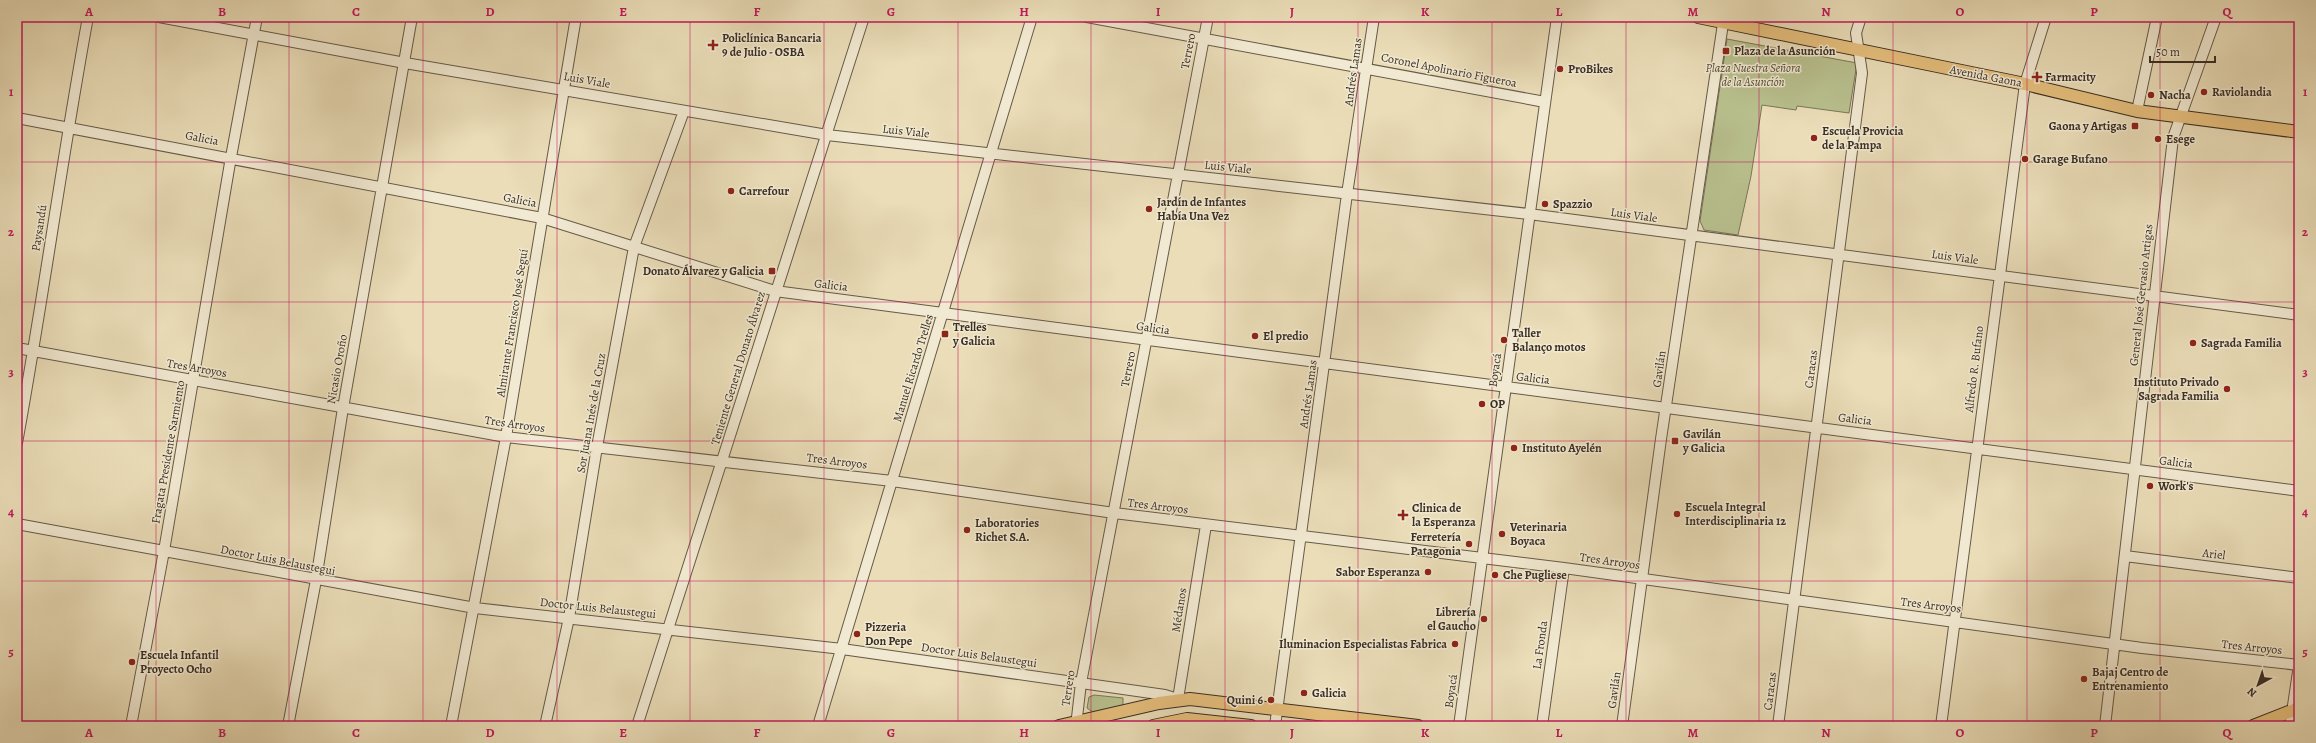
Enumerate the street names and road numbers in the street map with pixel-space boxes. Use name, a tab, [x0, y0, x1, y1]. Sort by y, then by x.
street label: Terrero	[1177, 32, 1199, 70]
street label: Andrés Lamas	[1340, 37, 1366, 108]
street label: Coronel Apolinario Figueroa	[1380, 49, 1519, 91]
street label: Avenida Gaona	[1948, 61, 2024, 91]
street label: Luis Viale	[562, 68, 612, 92]
street label: Luis Viale	[882, 121, 930, 141]
street label: Galicia	[184, 127, 221, 149]
street label: Luis Viale	[1204, 157, 1252, 177]
street label: Galicia	[502, 189, 539, 211]
street label: Paysandú	[27, 203, 51, 252]
street label: Luis Viale	[1609, 204, 1659, 226]
street label: General José Gervasio Artigas	[2126, 223, 2156, 367]
street label: Luis Viale	[1930, 246, 1980, 268]
street label: Almirante Francisco José Seguí	[492, 248, 532, 399]
street label: Galicia	[813, 275, 849, 295]
street label: Teniente General Donato Álvarez	[707, 289, 769, 447]
street label: Manuel Ricardo Trelles	[889, 312, 937, 424]
street label: Galicia	[1135, 318, 1171, 338]
street label: Alfredo R. Bufano	[1961, 325, 1987, 414]
street label: Nicasio Oroño	[323, 333, 351, 405]
street label: Gavilán	[1648, 349, 1670, 388]
street label: Caracas	[1801, 349, 1821, 389]
street label: Terrero	[1117, 350, 1139, 388]
street label: Sor Juana Inés de la Cruz	[573, 352, 609, 474]
street label: Boyacá	[1485, 352, 1505, 388]
street label: Tres Arroyos	[166, 355, 229, 381]
street label: Andrés Lamas	[1295, 359, 1321, 430]
street label: Galicia	[1515, 368, 1551, 388]
street label: Fragata Presidente Sarmiento	[147, 379, 189, 525]
street label: Galicia	[1837, 409, 1873, 429]
street label: Tres Arroyos	[484, 412, 546, 436]
street label: Tres Arroyos	[806, 449, 868, 473]
street label: Galicia	[2158, 452, 2194, 472]
street label: Tres Arroyos	[1127, 494, 1189, 518]
street label: Doctor Luis Belaustegui	[219, 541, 337, 579]
street label: Ariel	[2201, 545, 2226, 563]
street label: Tres Arroyos	[1579, 549, 1641, 573]
street label: Médanos	[1168, 586, 1190, 633]
street label: Tres Arroyos	[1900, 593, 1962, 617]
street label: Doctor Luis Belaustegui	[539, 594, 657, 622]
street label: La Fronda	[1529, 619, 1551, 670]
street label: Tres Arroyos	[2221, 636, 2283, 658]
street label: Doctor Luis Belaustegui	[920, 639, 1038, 671]
street label: Terrero	[1057, 669, 1079, 707]
street label: Gavilán	[1603, 670, 1625, 709]
street label: Caracas	[1760, 671, 1780, 711]
street label: Boyacá	[1441, 673, 1461, 709]

